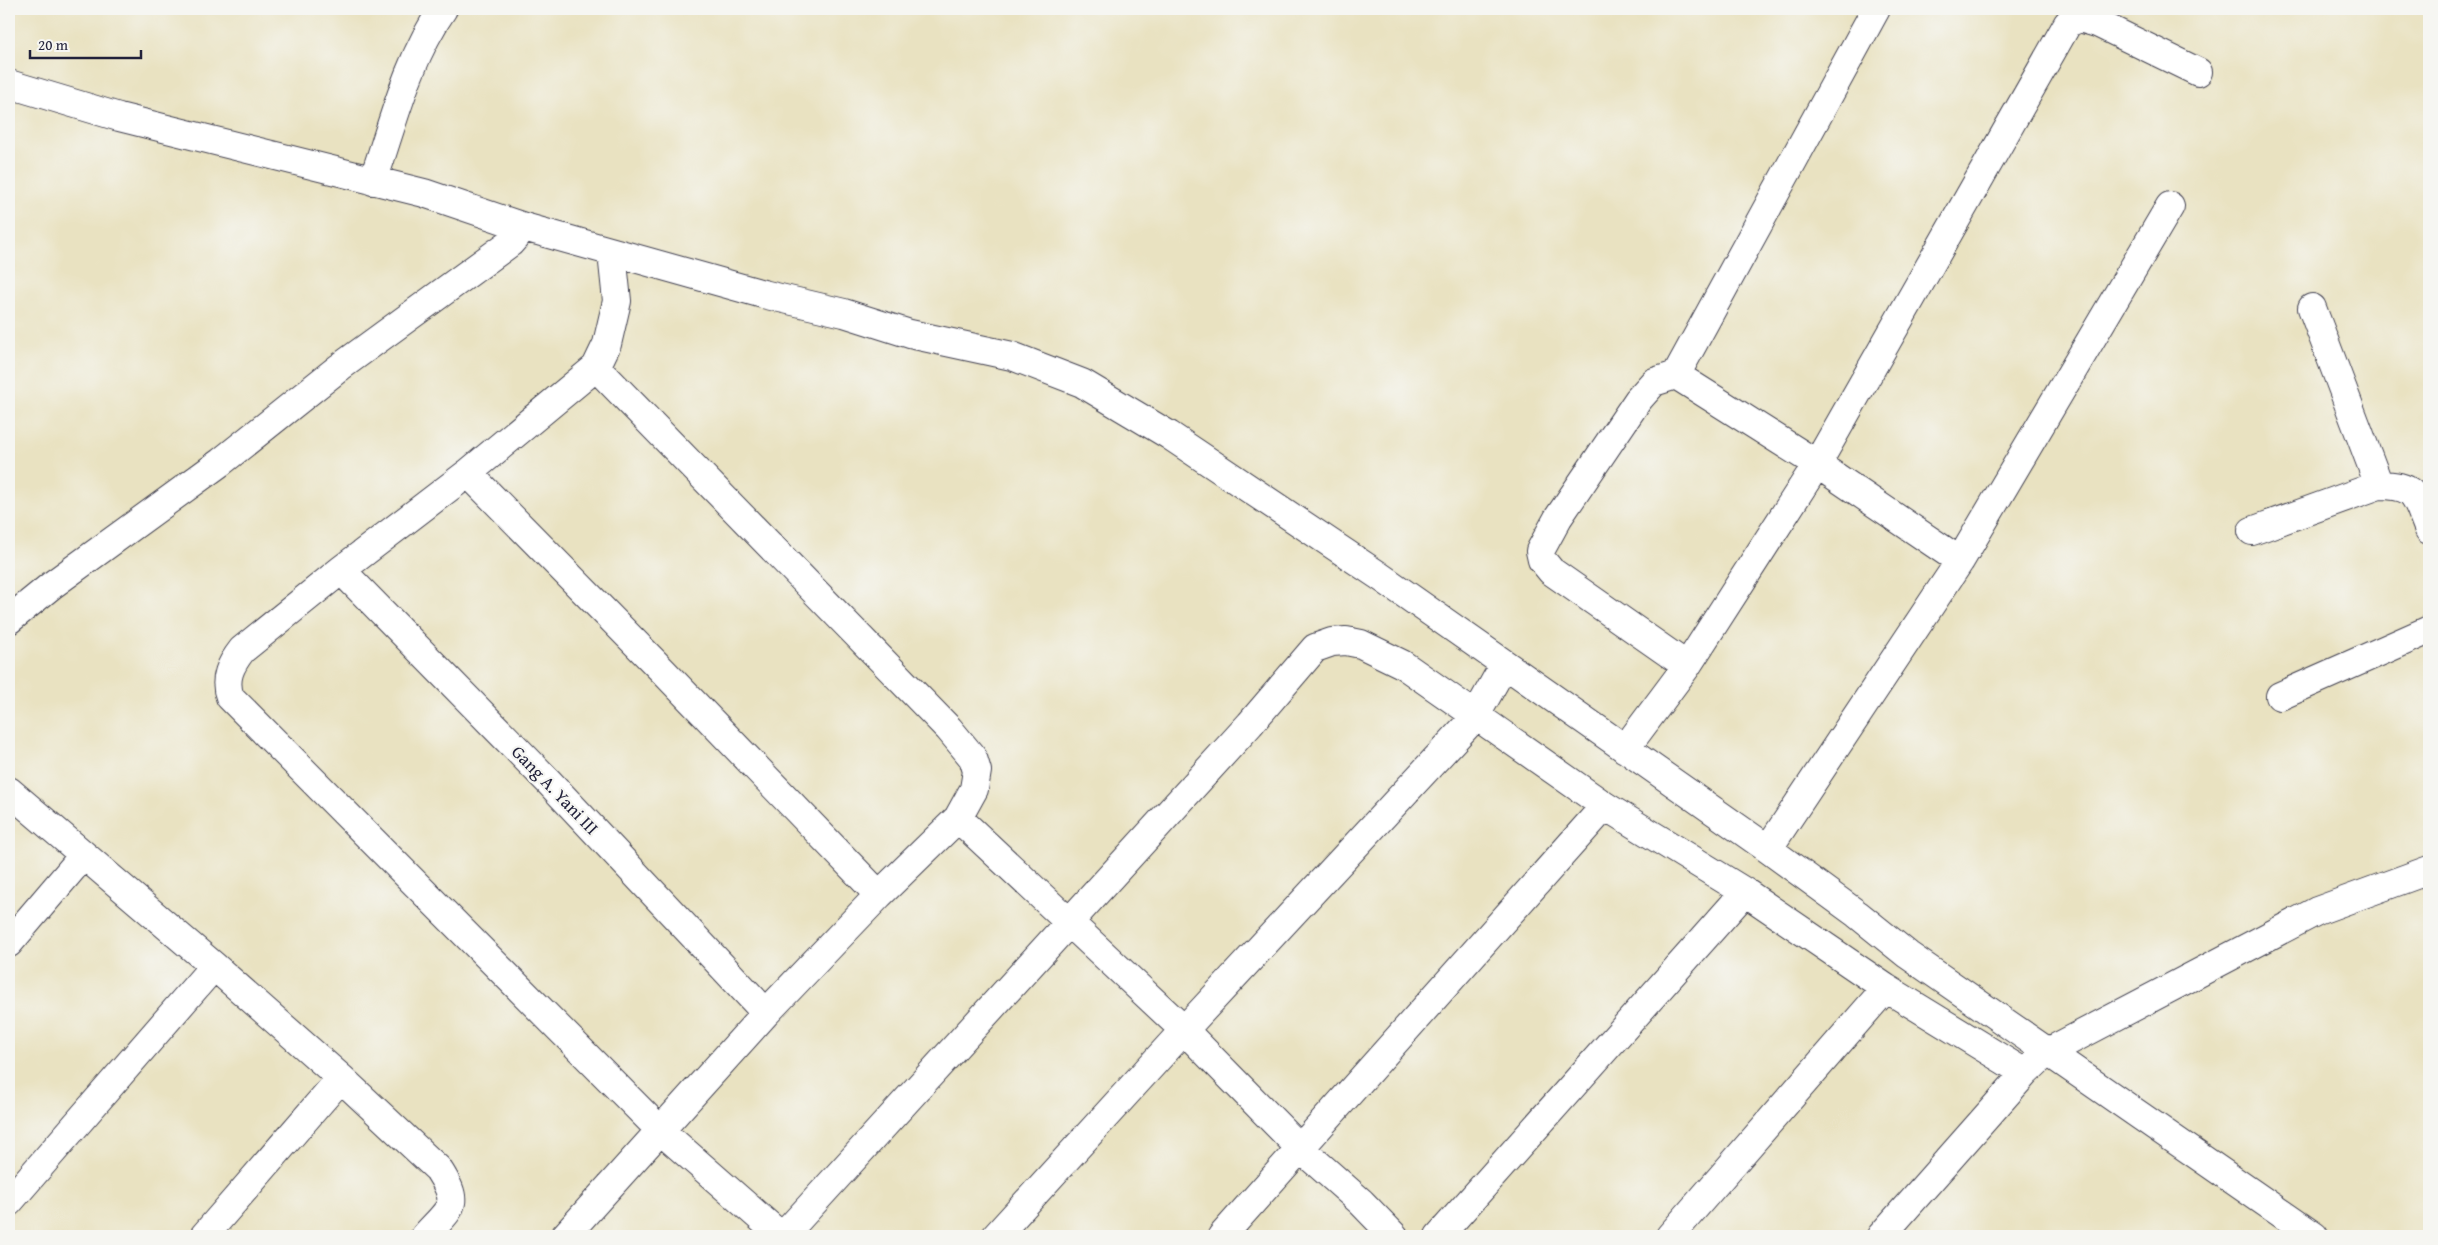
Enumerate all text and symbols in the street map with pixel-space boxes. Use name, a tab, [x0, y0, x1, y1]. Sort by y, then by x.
scale bar	[30, 28, 141, 60]
text: 20 m	[38, 34, 69, 55]
street label: Gang A. Yani III	[506, 739, 605, 841]

